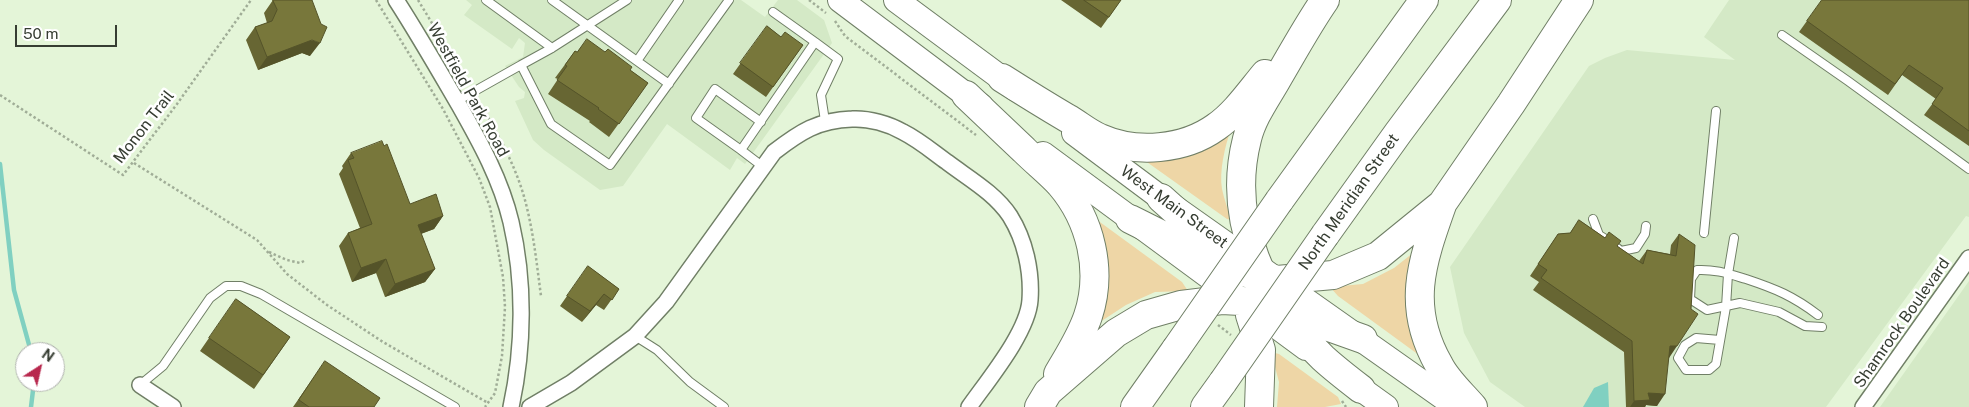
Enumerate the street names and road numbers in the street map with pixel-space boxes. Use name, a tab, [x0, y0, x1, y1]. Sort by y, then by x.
street label: Westfield Park Road	[423, 20, 513, 160]
street label: Monon Trail	[110, 87, 178, 167]
street label: North Meridian Street	[1295, 130, 1403, 274]
street label: West Main Street	[1116, 161, 1232, 253]
street label: Shamrock Boulevard	[1850, 254, 1954, 392]

